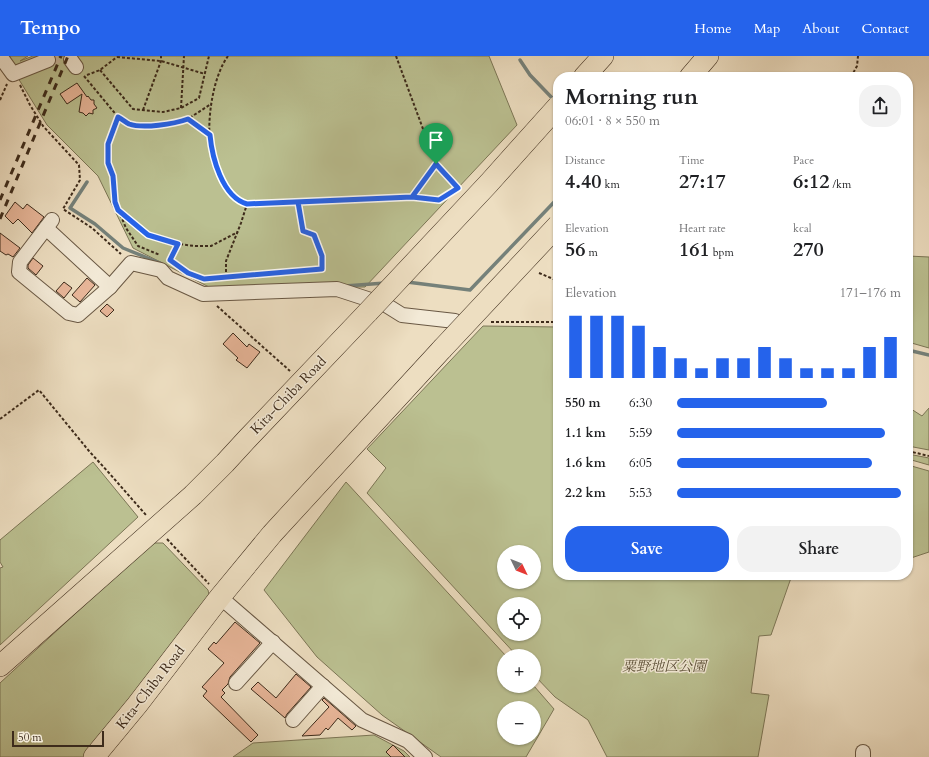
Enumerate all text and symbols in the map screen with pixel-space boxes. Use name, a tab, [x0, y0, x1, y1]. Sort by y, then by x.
text: Tempo	[20, 15, 80, 41]
text: Home	[694, 19, 732, 38]
text: Map	[754, 19, 780, 38]
text: About	[802, 19, 839, 38]
text: Contact	[861, 19, 909, 38]
text: Morning run	[565, 82, 698, 112]
button: share	[859, 85, 901, 127]
text: 06:01 · 8 × 550 m	[565, 112, 660, 130]
pin	[419, 123, 453, 164]
icon: arrive	[425, 129, 447, 151]
text: Distance	[565, 153, 605, 168]
text: Time	[679, 153, 704, 168]
text: Pace	[793, 153, 814, 168]
text: 4.40	[565, 168, 602, 195]
text: 27:17	[679, 168, 726, 195]
text: 6:12	[793, 168, 830, 195]
text: km	[602, 177, 620, 192]
text: /km	[830, 177, 851, 192]
text: Elevation	[565, 221, 609, 236]
text: Heart rate	[679, 221, 726, 236]
text: kcal	[793, 221, 811, 236]
text: 56	[565, 236, 586, 263]
text: 161	[679, 236, 710, 263]
text: 270	[793, 236, 824, 263]
text: m	[586, 245, 598, 260]
text: bpm	[710, 245, 734, 260]
text: Elevation	[565, 284, 617, 302]
text: 171–176 m	[839, 284, 901, 302]
street label: Kita-Chiba Road	[246, 352, 331, 438]
text: 550 m	[565, 394, 600, 412]
text: 6:30	[629, 394, 652, 412]
text: 1.1 km	[565, 424, 606, 442]
text: 5:59	[629, 424, 652, 442]
text: 1.6 km	[565, 454, 606, 472]
text: 6:05	[629, 454, 652, 472]
text: 2.2 km	[565, 484, 606, 502]
text: 5:53	[629, 484, 652, 502]
button: Save	[565, 526, 729, 572]
button: Share	[737, 526, 901, 572]
north arrow	[497, 545, 541, 589]
map controls	[497, 545, 541, 745]
button: locate	[497, 597, 541, 641]
street label: Kita-Chiba Road	[112, 641, 189, 733]
button: +	[497, 649, 541, 693]
park label: 粟野地区公園	[622, 657, 708, 676]
button: −	[497, 701, 541, 745]
scale bar	[12, 729, 104, 748]
text: 50 m	[18, 730, 42, 745]

